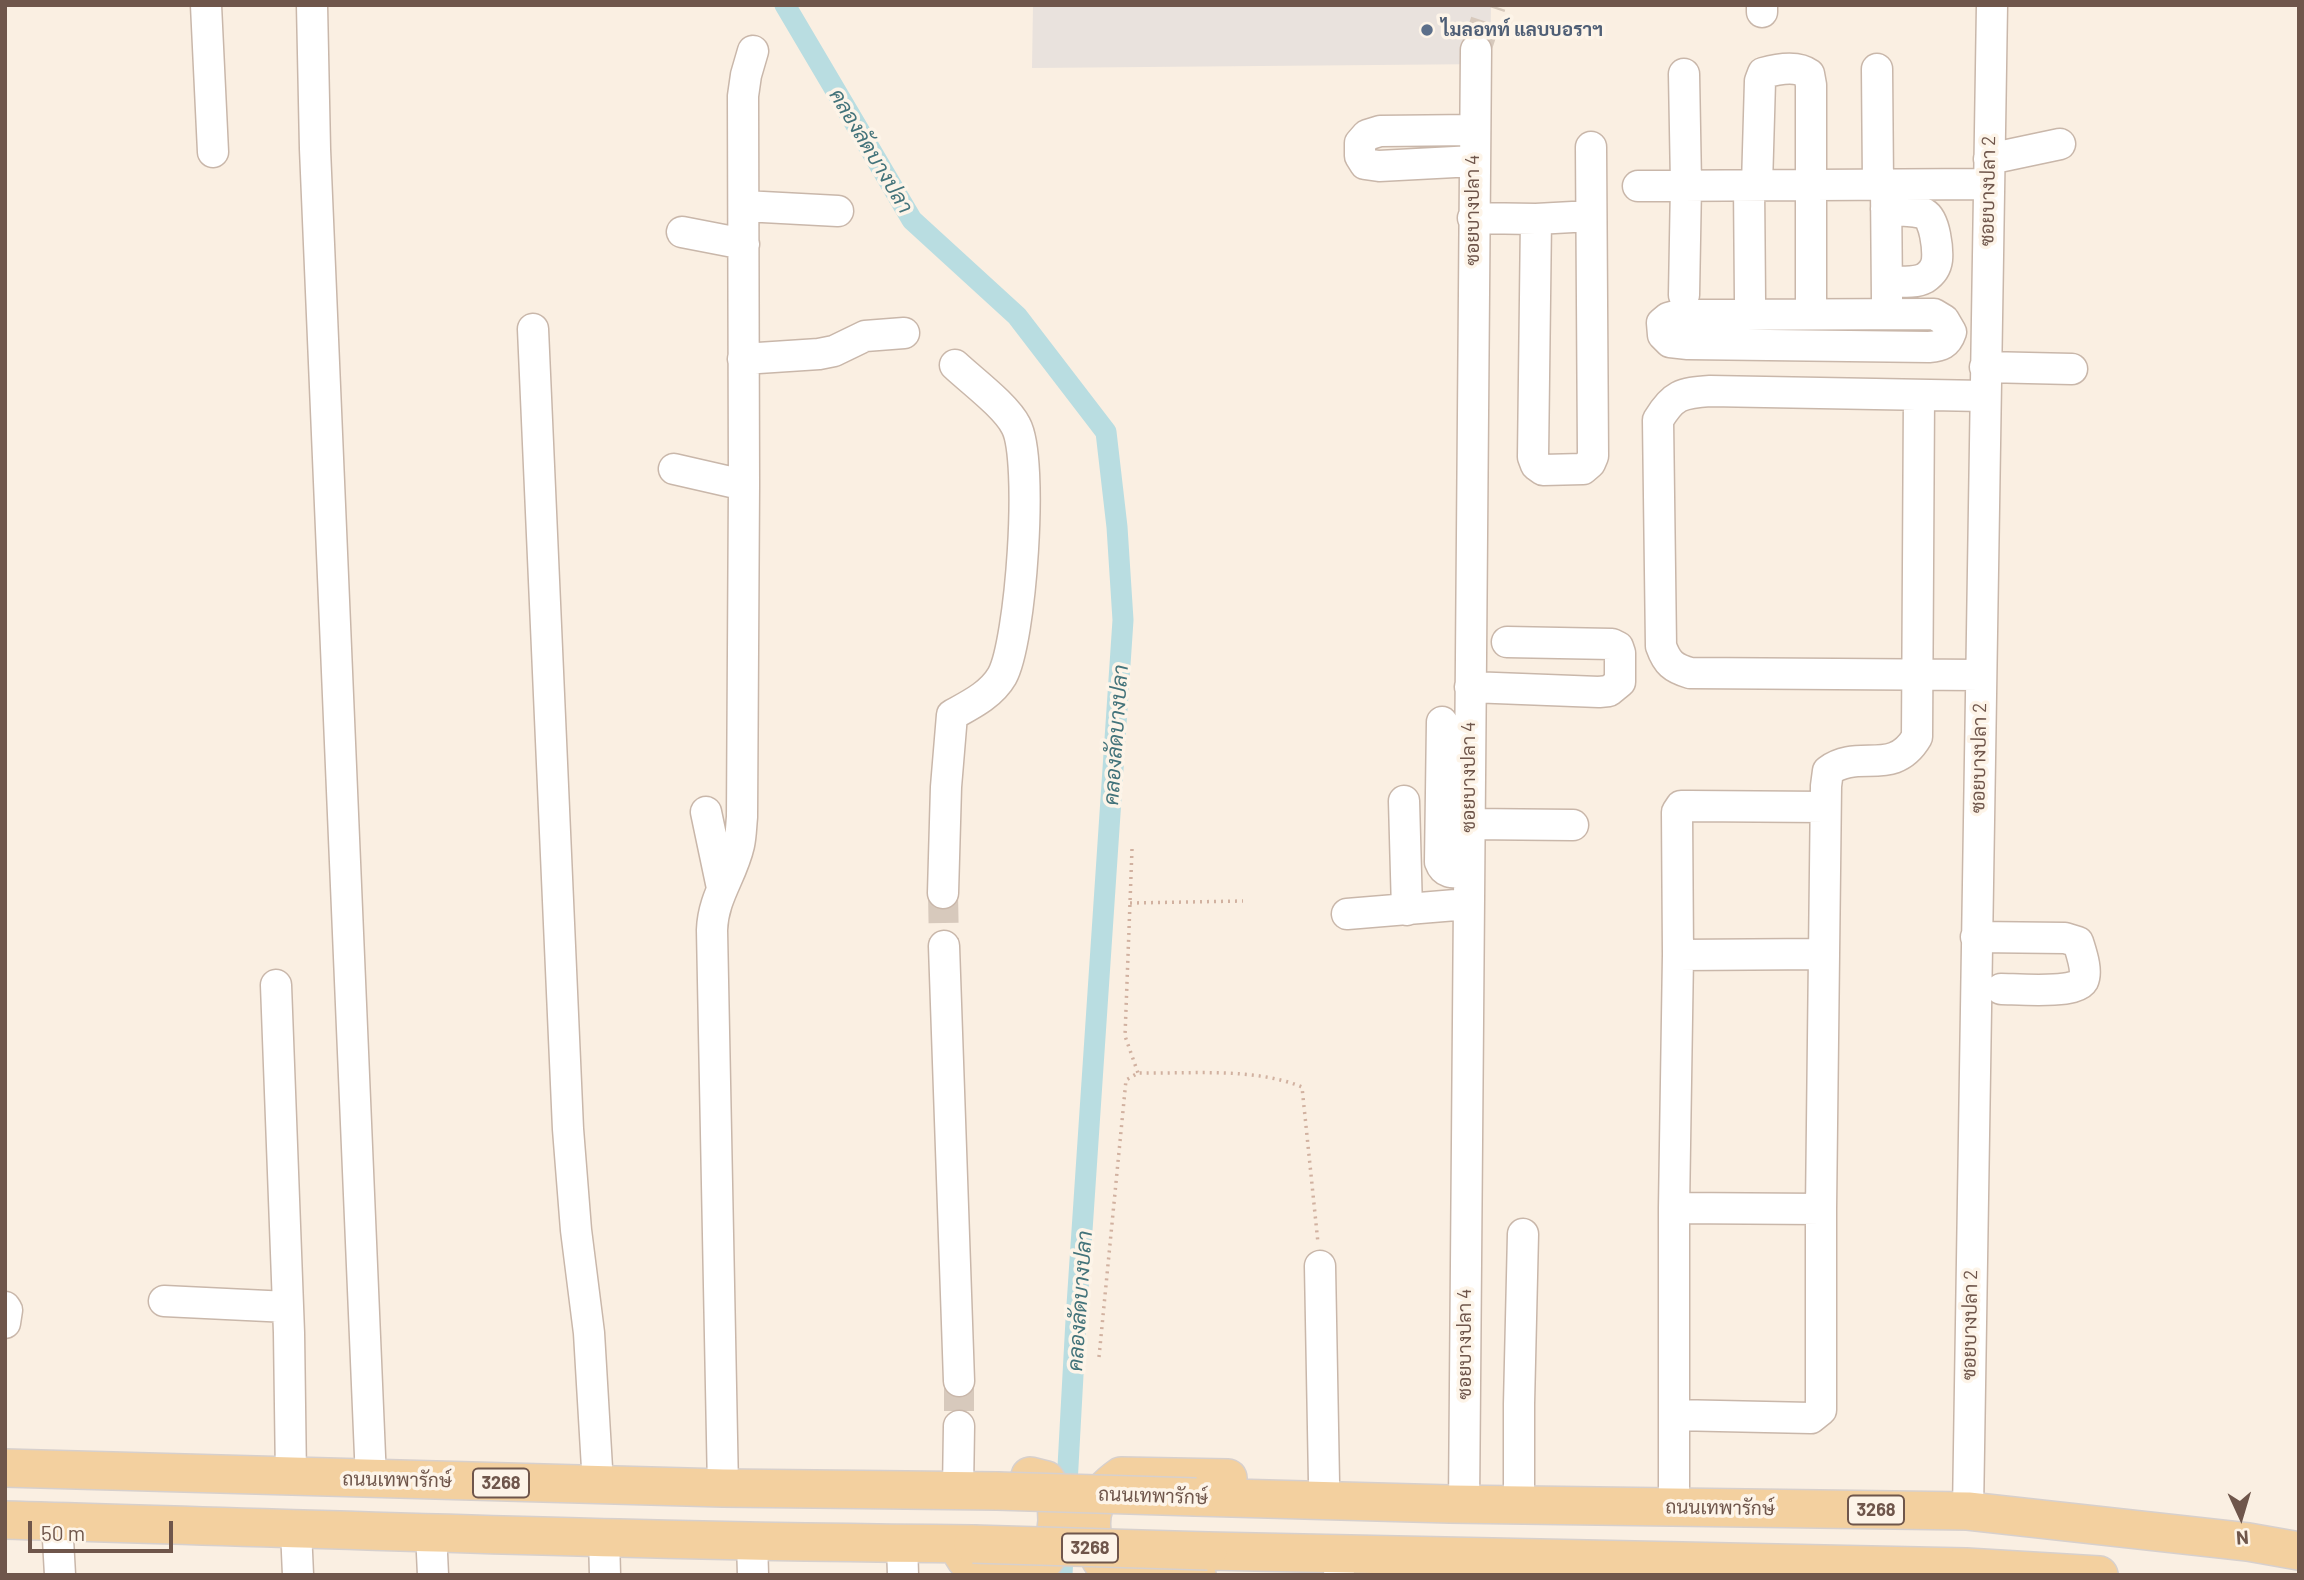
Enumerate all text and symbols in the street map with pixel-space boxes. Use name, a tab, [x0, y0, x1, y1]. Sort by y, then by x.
place label: ไมลอทท์ แลบบอราฯ	[1441, 19, 1603, 41]
marker: ไมลอทท์ แลบบอราฯ	[1419, 22, 1435, 38]
water label: คลองลัดบางปลา	[824, 84, 918, 218]
street label: ซอยบางปลา 2	[1976, 136, 2000, 246]
street label: ซอยบางปลา 4	[1462, 155, 1484, 265]
water label: คลองลัดบางปลา	[1099, 664, 1133, 806]
street label: ซอยบางปลา 2	[1967, 703, 1991, 813]
street label: ซอยบางปลา 4	[1458, 722, 1480, 832]
water label: คลองลัดบางปลา	[1063, 1230, 1097, 1372]
street label: ซอยบางปลา 2	[1958, 1270, 1982, 1380]
street label: ซอยบางปลา 4	[1454, 1289, 1476, 1399]
street label: ถนนเทพารักษ์	[342, 1468, 452, 1492]
road number: 3268	[473, 1468, 529, 1498]
north arrow	[2206, 1482, 2276, 1552]
street label: ถนนเทพารักษ์	[1098, 1483, 1208, 1509]
street label: ถนนเทพารักษ์	[1665, 1496, 1775, 1520]
road number: 3268	[1848, 1496, 1904, 1525]
scale bar	[32, 1506, 177, 1550]
text: 50 m	[41, 1520, 85, 1545]
text: N	[2235, 1527, 2250, 1550]
road number: 3268	[1062, 1534, 1118, 1562]

